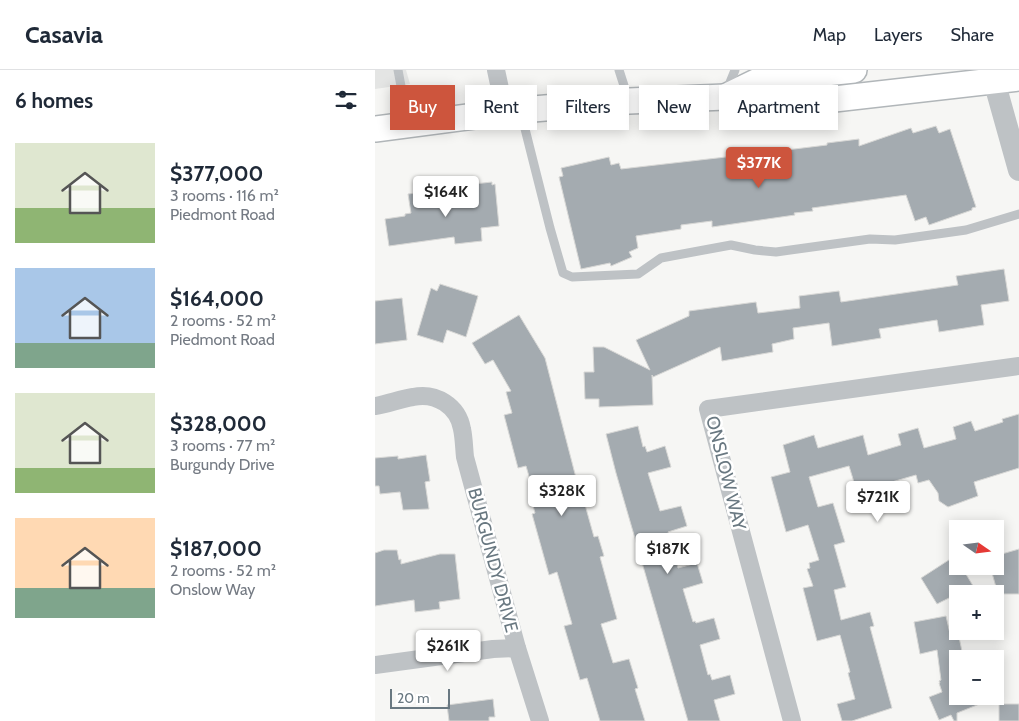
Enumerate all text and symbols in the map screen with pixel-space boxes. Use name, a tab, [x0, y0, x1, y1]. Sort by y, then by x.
text: Casavia	[25, 20, 103, 49]
text: Map	[813, 24, 846, 46]
text: Layers	[874, 24, 923, 46]
text: Share	[951, 24, 994, 46]
chip: Buy	[390, 85, 455, 130]
chip: Rent	[465, 85, 537, 130]
chip: Filters	[547, 85, 629, 130]
chip: New	[639, 85, 709, 130]
chip: Apartment	[719, 85, 838, 130]
icon: filters	[332, 86, 360, 114]
text: 6 homes	[15, 88, 93, 113]
pin: $377K	[724, 146, 794, 189]
text: $377K	[737, 153, 781, 172]
text: $377,000	[170, 161, 263, 186]
icon: home	[55, 163, 115, 223]
pin: $164K	[411, 176, 481, 218]
text: $164K	[424, 182, 468, 201]
text: 3 rooms · 116 m²	[170, 186, 279, 205]
text: Piedmont Road	[170, 205, 275, 224]
text: $164,000	[170, 286, 264, 311]
icon: home	[55, 288, 115, 348]
text: 2 rooms · 52 m²	[170, 311, 276, 330]
text: Piedmont Road	[170, 330, 275, 349]
text: $328,000	[170, 411, 266, 436]
icon: home	[55, 413, 115, 473]
street label: ONSLOW WAY	[701, 414, 751, 533]
text: 3 rooms · 77 m²	[170, 436, 275, 455]
text: Burgundy Drive	[170, 455, 275, 474]
pin: $328K	[527, 474, 597, 517]
pin: $721K	[843, 480, 913, 523]
text: $328K	[539, 481, 585, 500]
street label: BURGUNDY DRIVE	[463, 485, 523, 635]
text: $721K	[857, 487, 899, 506]
north arrow	[949, 520, 1004, 575]
map controls	[949, 520, 1004, 705]
pin: $187K	[633, 532, 703, 575]
text: $187,000	[170, 536, 262, 561]
icon: home	[55, 538, 115, 598]
text: $187K	[646, 539, 690, 558]
text: 2 rooms · 52 m²	[170, 561, 276, 580]
text: Onslow Way	[170, 580, 255, 599]
button: +	[949, 585, 1004, 640]
pin: $261K	[413, 630, 483, 672]
text: $261K	[427, 636, 469, 655]
button: −	[949, 650, 1004, 705]
scale bar	[390, 686, 450, 709]
text: 20 m	[397, 689, 430, 707]

